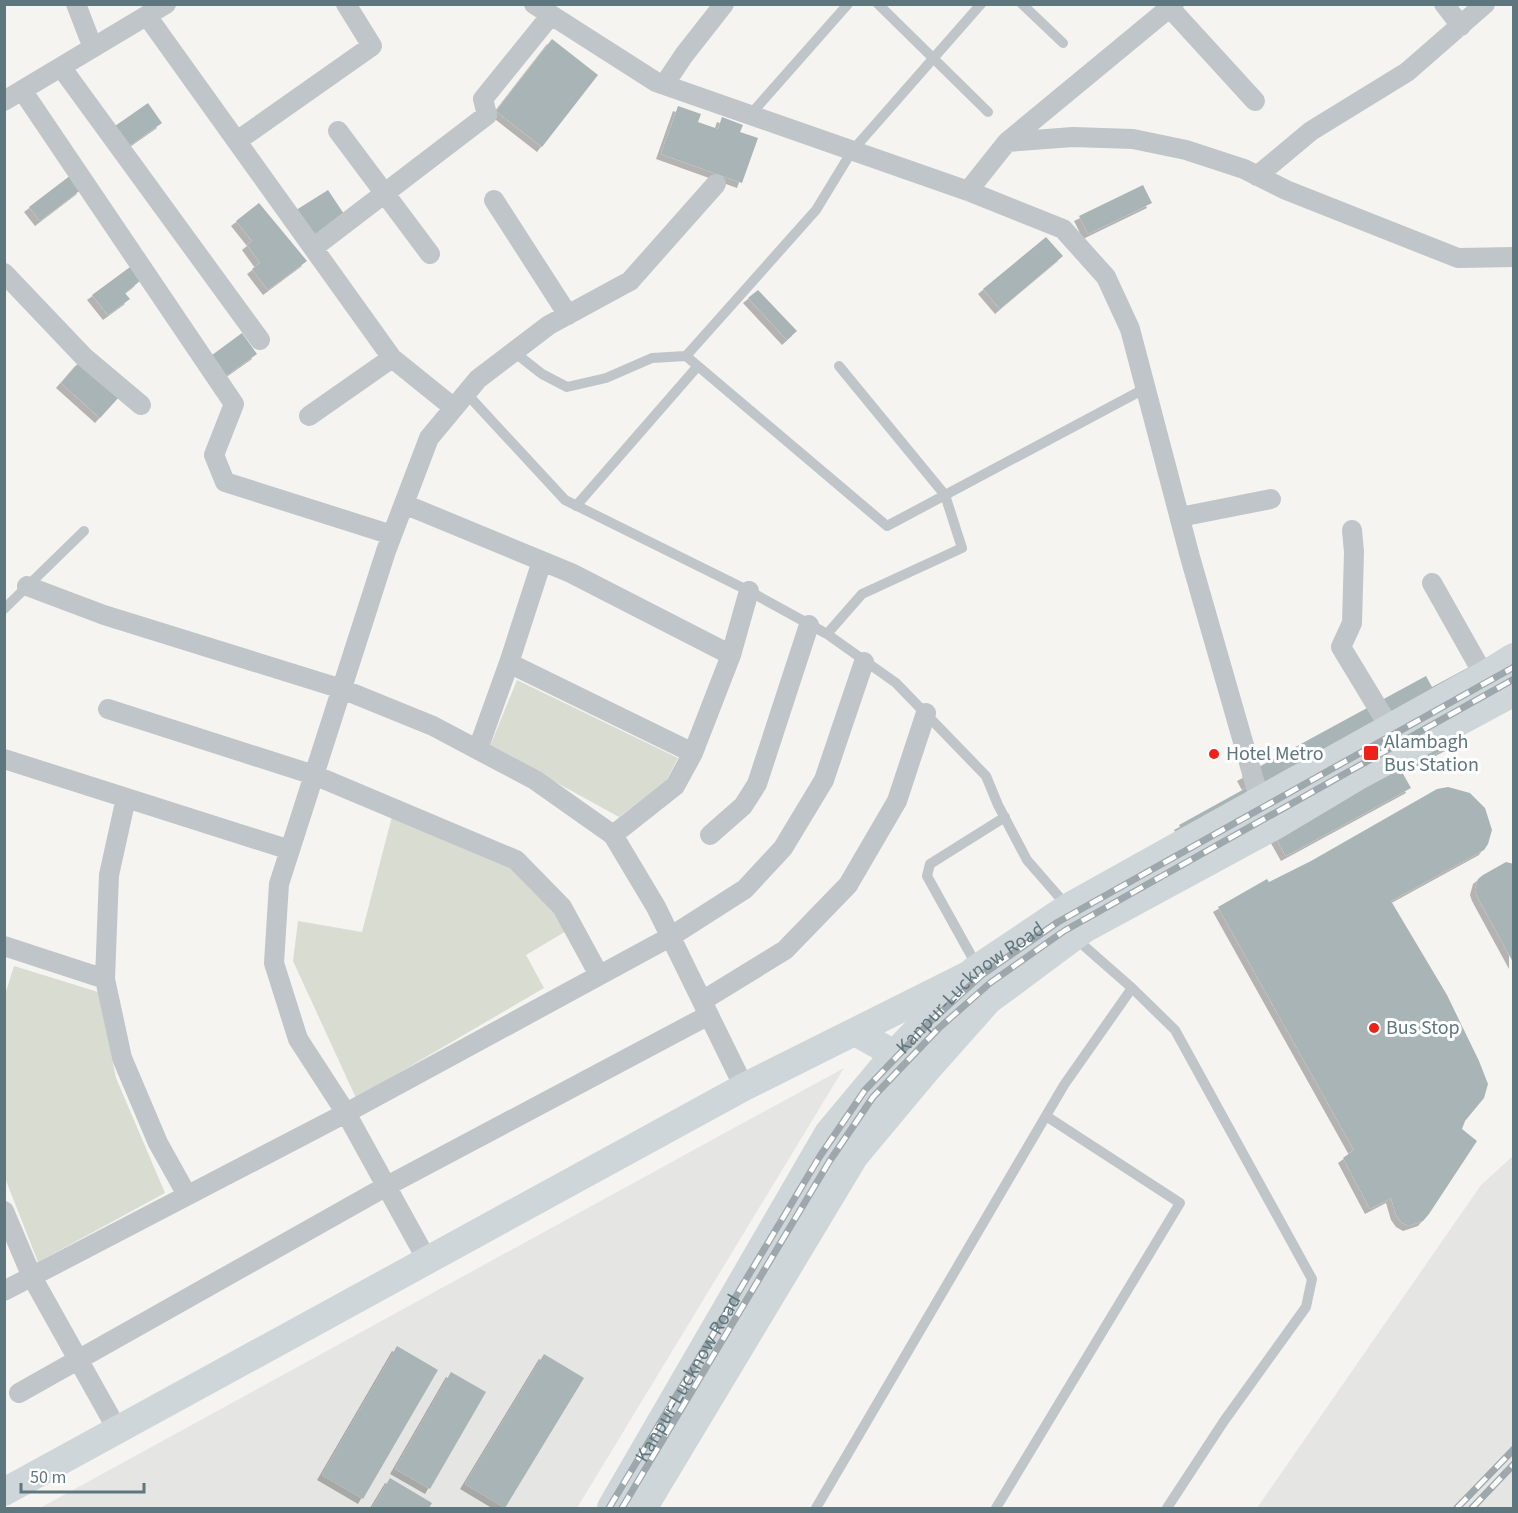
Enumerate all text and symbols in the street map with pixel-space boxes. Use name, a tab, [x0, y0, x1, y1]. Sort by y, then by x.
place label: Alambagh Bus Station	[1384, 728, 1479, 779]
place label: Hotel Metro	[1226, 740, 1324, 768]
marker: Alambagh Bus Station	[1362, 744, 1380, 762]
marker: Hotel Metro	[1207, 747, 1221, 761]
street label: Kanpur-Lucknow Road	[890, 915, 1050, 1061]
place label: Bus Stop	[1386, 1014, 1460, 1042]
marker: Bus Stop	[1367, 1021, 1381, 1035]
street label: Kanpur-Lucknow Road	[629, 1289, 748, 1467]
scale bar	[21, 1456, 144, 1494]
text: 50 m	[30, 1465, 66, 1490]

